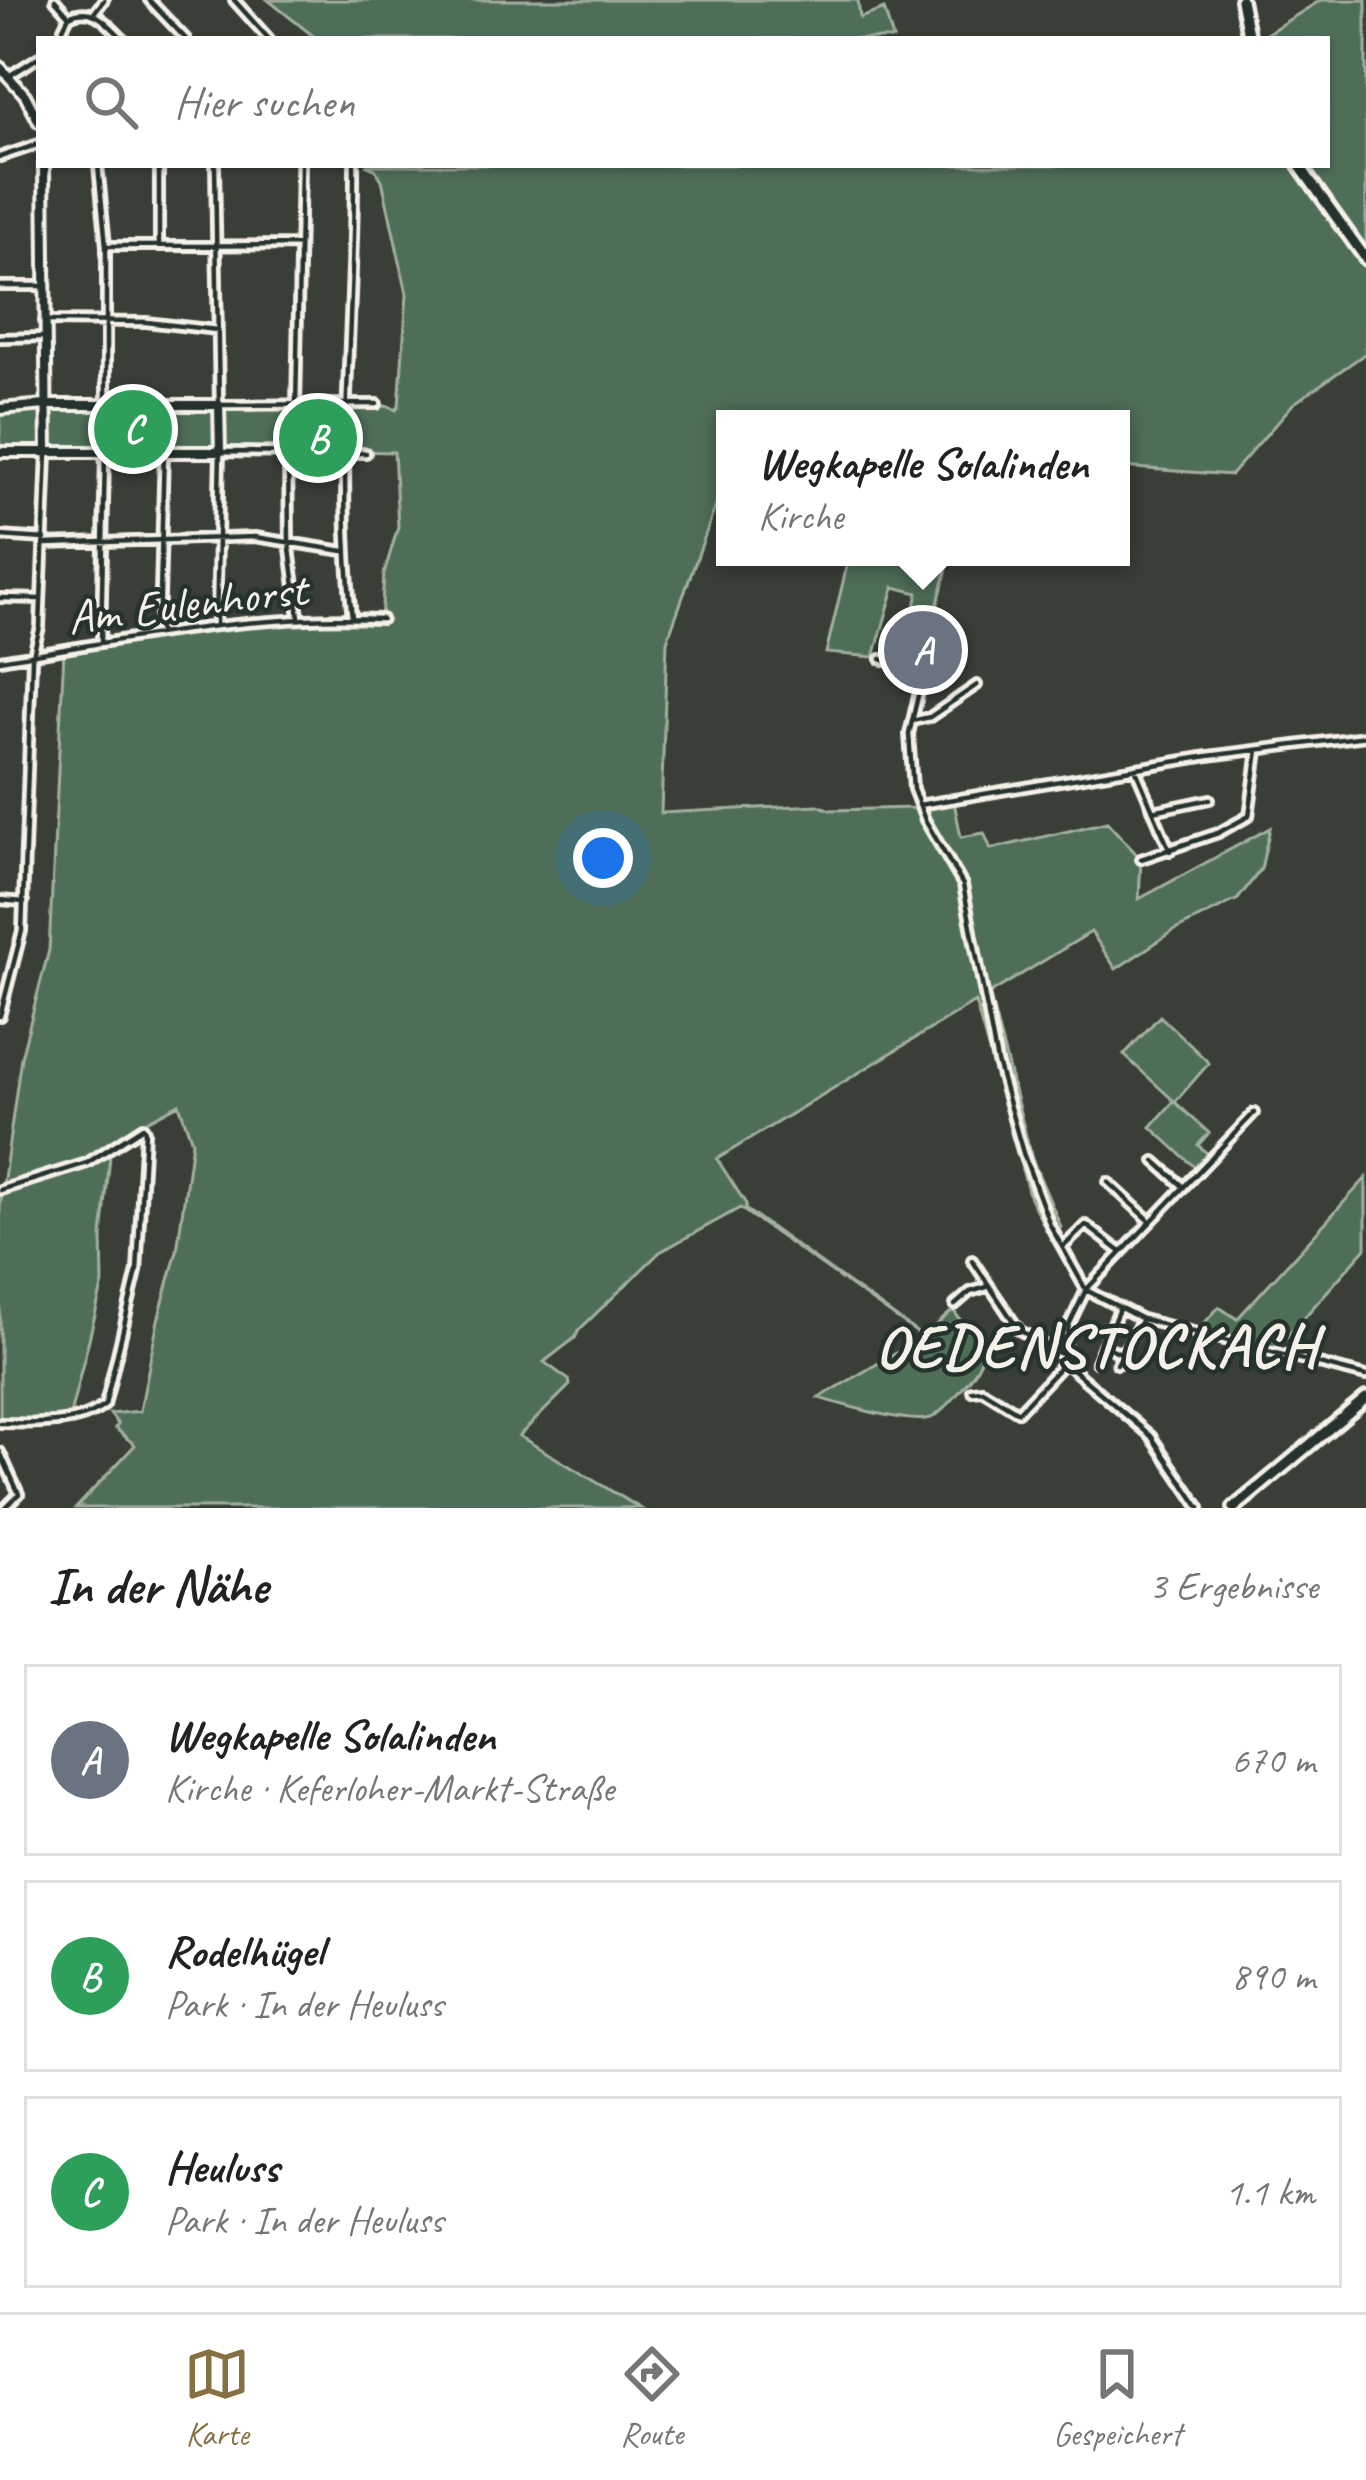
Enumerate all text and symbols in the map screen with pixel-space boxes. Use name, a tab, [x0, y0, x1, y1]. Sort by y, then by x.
search box	[36, 36, 1330, 168]
icon: search	[78, 69, 144, 135]
text: Hier suchen	[174, 74, 354, 131]
pin: C	[94, 384, 172, 474]
pin: B	[279, 393, 357, 483]
popup	[716, 410, 1130, 566]
text: Wegkapelle Solalinden	[758, 435, 1088, 492]
text: Kirche	[758, 492, 843, 541]
street label: Am Eulenhorst	[64, 558, 314, 647]
pin: A	[884, 605, 962, 695]
your location	[573, 828, 633, 888]
district label: OEDENSTOCKACH	[875, 1308, 1326, 1384]
text: In der Nähe	[48, 1554, 267, 1618]
text: 3 Ergebnisse	[1149, 1562, 1318, 1611]
text: Wegkapelle Solalinden	[165, 1707, 495, 1764]
text: A	[80, 1736, 100, 1785]
text: 670 m	[1231, 1736, 1315, 1785]
text: Kirche · Keferloher-Markt-Straße	[165, 1764, 614, 1813]
text: Rodelhügel	[165, 1923, 323, 1980]
text: B	[80, 1952, 100, 2001]
text: 890 m	[1231, 1952, 1315, 2001]
text: Park · In der Heuluss	[165, 1980, 443, 2029]
text: Heuluss	[165, 2139, 279, 2196]
text: C	[81, 2168, 99, 2217]
text: 1.1 km	[1225, 2168, 1315, 2217]
text: Park · In der Heuluss	[165, 2196, 443, 2245]
tab: Karte	[184, 2341, 250, 2455]
tab: Route	[619, 2341, 685, 2455]
tab: Gespeichert	[1053, 2341, 1182, 2455]

